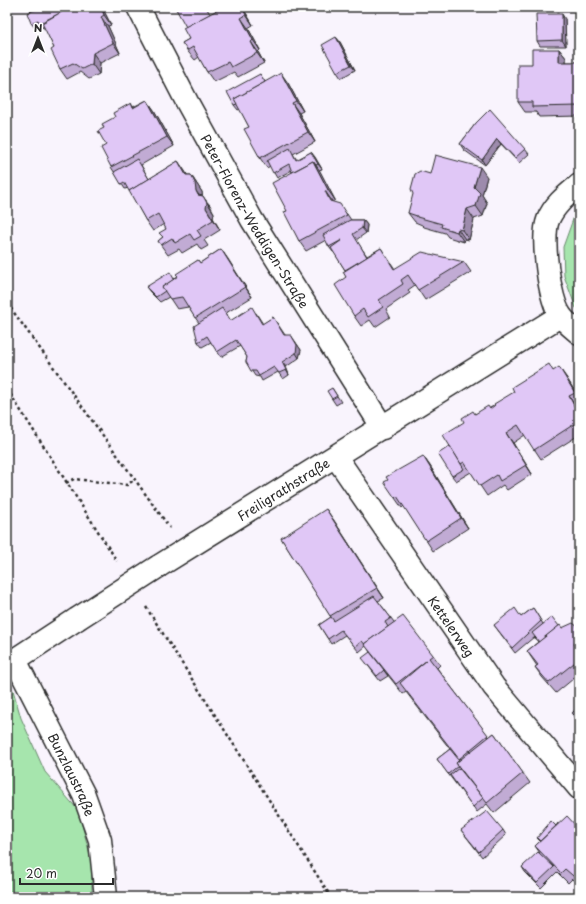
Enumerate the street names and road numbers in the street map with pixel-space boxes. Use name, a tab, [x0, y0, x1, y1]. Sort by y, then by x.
street label: Peter-Florenz-Weddigen-Straße	[197, 130, 314, 311]
street label: Freiligrathstraße	[233, 453, 333, 525]
street label: Kettelerweg	[424, 591, 480, 661]
street label: Bunzlaustraße	[44, 729, 100, 819]

